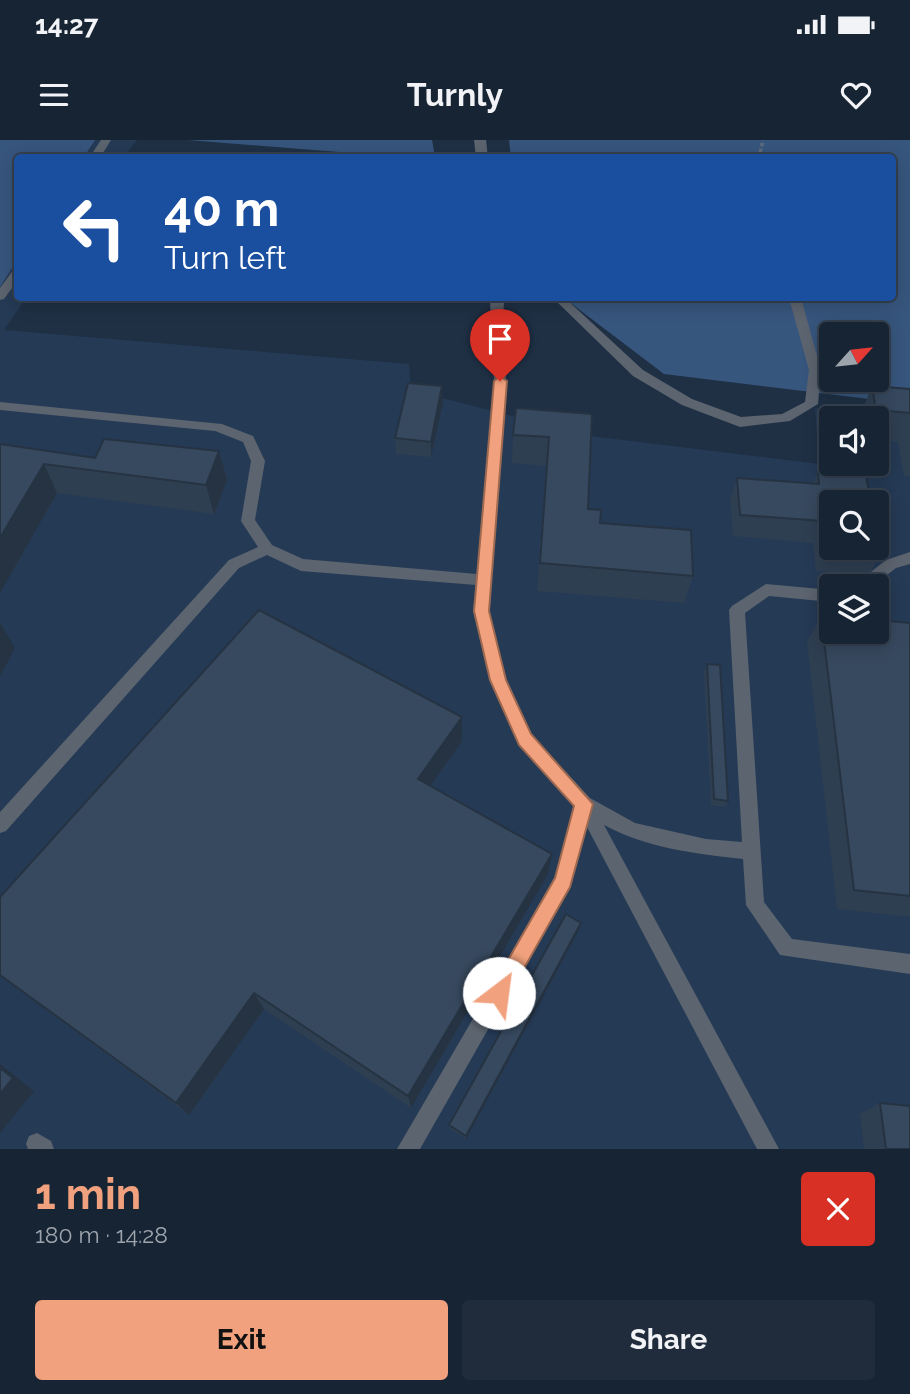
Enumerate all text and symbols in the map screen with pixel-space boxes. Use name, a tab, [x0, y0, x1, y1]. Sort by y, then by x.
text: 14:27	[35, 10, 98, 40]
icon: menu	[35, 76, 73, 114]
text: Turnly	[407, 76, 503, 113]
icon: heart	[837, 76, 875, 114]
text: 40 m	[164, 180, 279, 237]
icon: left	[49, 182, 140, 273]
text: Turn left	[164, 239, 286, 276]
pin	[470, 309, 530, 381]
icon: arrive	[481, 320, 519, 358]
north arrow	[819, 322, 889, 392]
map controls	[819, 322, 889, 644]
button: sound	[819, 406, 889, 476]
button: search	[819, 490, 889, 560]
button: layers	[819, 574, 889, 644]
position arrow	[462, 956, 536, 1030]
text: 1 min	[35, 1170, 141, 1219]
button: close	[801, 1172, 875, 1246]
text: 180 m · 14:28	[35, 1221, 168, 1248]
button: Exit	[35, 1300, 448, 1380]
button: Share	[462, 1300, 875, 1380]

